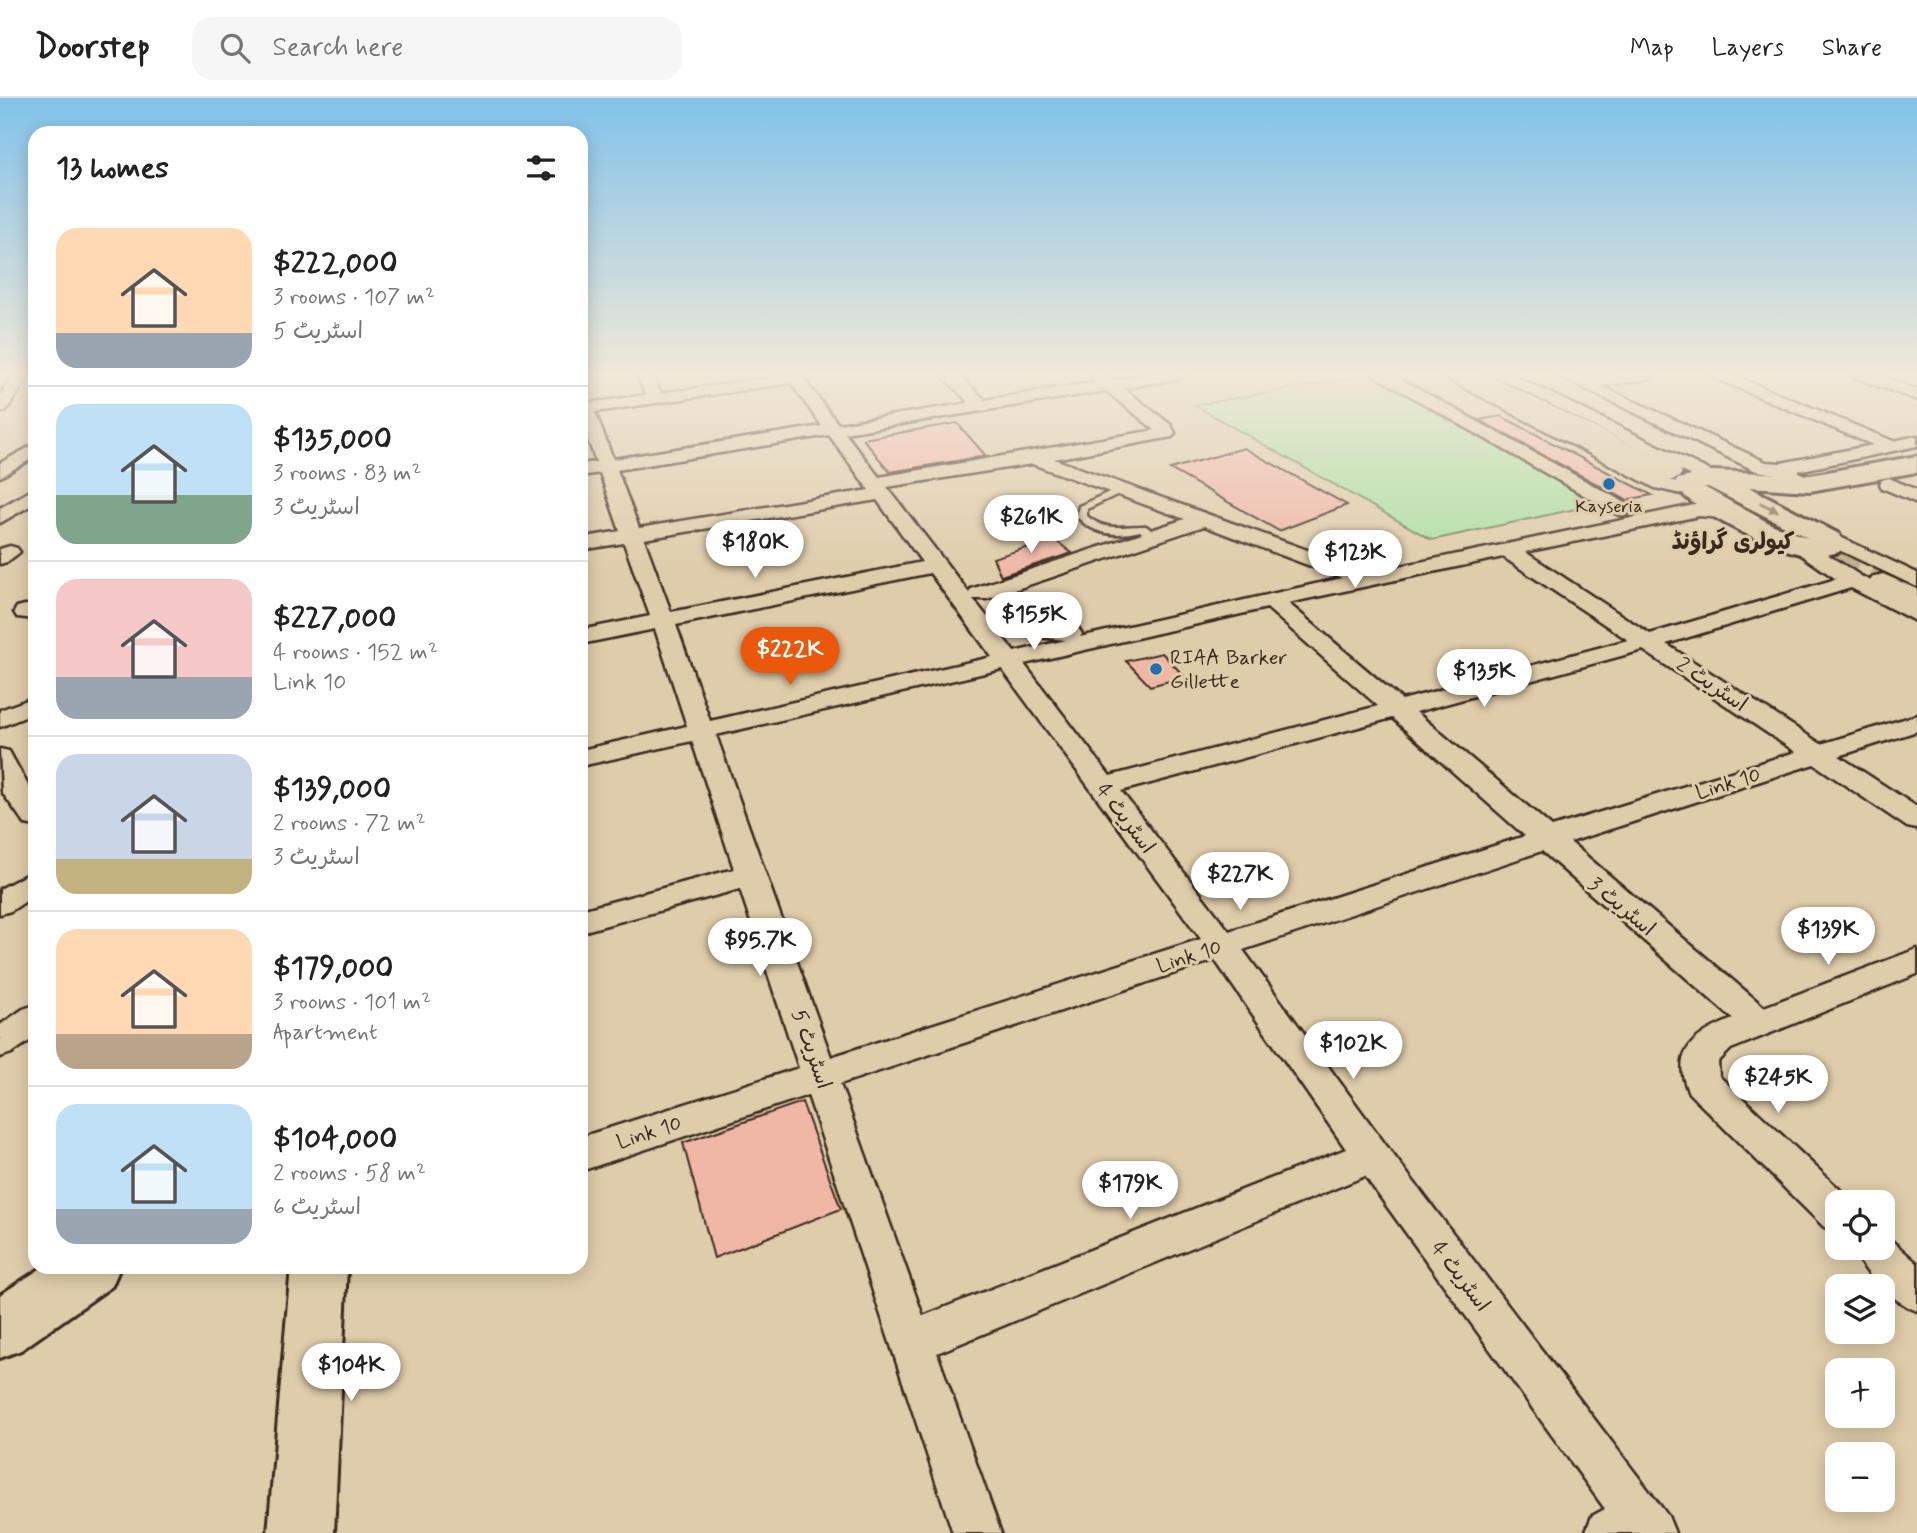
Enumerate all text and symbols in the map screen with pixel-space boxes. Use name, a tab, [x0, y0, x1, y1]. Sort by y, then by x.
search box	[192, 17, 682, 80]
text: Doorstep	[35, 26, 150, 70]
icon: search	[216, 29, 254, 67]
text: Search here	[272, 31, 403, 65]
text: Map	[1630, 33, 1674, 64]
text: Layers	[1712, 33, 1784, 64]
text: Share	[1822, 33, 1882, 64]
text: 13 homes	[56, 149, 169, 188]
icon: filters	[522, 149, 560, 187]
text: $222,000	[273, 244, 398, 283]
icon: home	[112, 256, 196, 340]
text: 3 rooms · 107 m²	[273, 283, 435, 313]
text: اسٹریٹ 5	[273, 317, 363, 347]
text: $135,000	[273, 420, 392, 459]
icon: home	[112, 432, 196, 516]
text: 3 rooms · 83 m²	[273, 459, 421, 489]
marker: Kayseria	[1601, 476, 1617, 492]
text: اسٹریٹ 3	[273, 493, 360, 523]
place label: Kayseria	[1575, 495, 1643, 519]
pin: $261K	[982, 496, 1080, 555]
one-way arrow	[1759, 502, 1779, 513]
text: $261K	[1000, 503, 1062, 533]
pin: $180K	[706, 520, 804, 580]
district label: کیولری گراؤنڈ	[1672, 527, 1795, 558]
text: $180K	[722, 528, 788, 558]
pin: $123K	[1306, 531, 1404, 590]
text: $123K	[1324, 538, 1386, 568]
pin: $155K	[985, 592, 1083, 652]
text: $227,000	[273, 599, 396, 638]
text: $155K	[1001, 600, 1067, 630]
icon: home	[112, 607, 196, 691]
pin: $222K	[741, 628, 839, 687]
text: $222K	[757, 635, 823, 665]
text: 4 rooms · 152 m²	[273, 638, 438, 668]
place label: RIAA Barker Gillette	[1170, 644, 1288, 696]
pin: $135K	[1435, 650, 1533, 709]
street label: اسٹریٹ 2	[1670, 651, 1752, 719]
text: $135K	[1453, 657, 1515, 687]
marker: RIAA Barker Gillette	[1148, 661, 1164, 677]
text: Link 10	[273, 668, 346, 698]
street label: Link 10	[1692, 761, 1764, 807]
text: $139,000	[273, 770, 391, 809]
street label: اسٹریٹ 4	[1089, 777, 1161, 860]
icon: home	[112, 782, 196, 866]
text: 2 rooms · 72 m²	[273, 809, 426, 839]
text: اسٹریٹ 3	[273, 843, 360, 873]
pin: $227K	[1191, 852, 1289, 912]
text: $227K	[1207, 860, 1273, 890]
street label: اسٹریٹ 3	[1582, 871, 1661, 943]
pin: $139K	[1779, 908, 1877, 967]
text: $139K	[1797, 915, 1859, 945]
pin: $95.7K	[703, 918, 817, 978]
text: $95.7K	[724, 926, 796, 956]
street label: Link 10	[1153, 933, 1225, 981]
text: $179,000	[273, 949, 393, 988]
icon: home	[112, 957, 196, 1041]
text: 3 rooms · 101 m²	[273, 988, 431, 1018]
street label: اسٹریٹ 5	[784, 1006, 838, 1093]
text: Apartment	[273, 1018, 378, 1048]
pin: $102K	[1304, 1021, 1402, 1081]
text: $102K	[1320, 1029, 1386, 1059]
pin: $245K	[1729, 1056, 1827, 1115]
text: $245K	[1744, 1063, 1812, 1093]
street label: Link 10	[613, 1109, 685, 1157]
text: $104,000	[273, 1120, 397, 1159]
icon: home	[112, 1132, 196, 1216]
text: 2 rooms · 58 m²	[273, 1159, 426, 1189]
pin: $179K	[1081, 1162, 1179, 1221]
text: $179K	[1098, 1169, 1162, 1199]
map controls	[1825, 1190, 1895, 1512]
button: locate	[1825, 1190, 1895, 1260]
text: اسٹریٹ 6	[273, 1193, 361, 1223]
street label: اسٹریٹ 4	[1424, 1235, 1496, 1318]
button: layers	[1825, 1274, 1895, 1344]
pin: $104K	[302, 1344, 400, 1403]
text: $104K	[318, 1351, 384, 1381]
button: +	[1825, 1358, 1895, 1428]
button: −	[1825, 1442, 1895, 1512]

